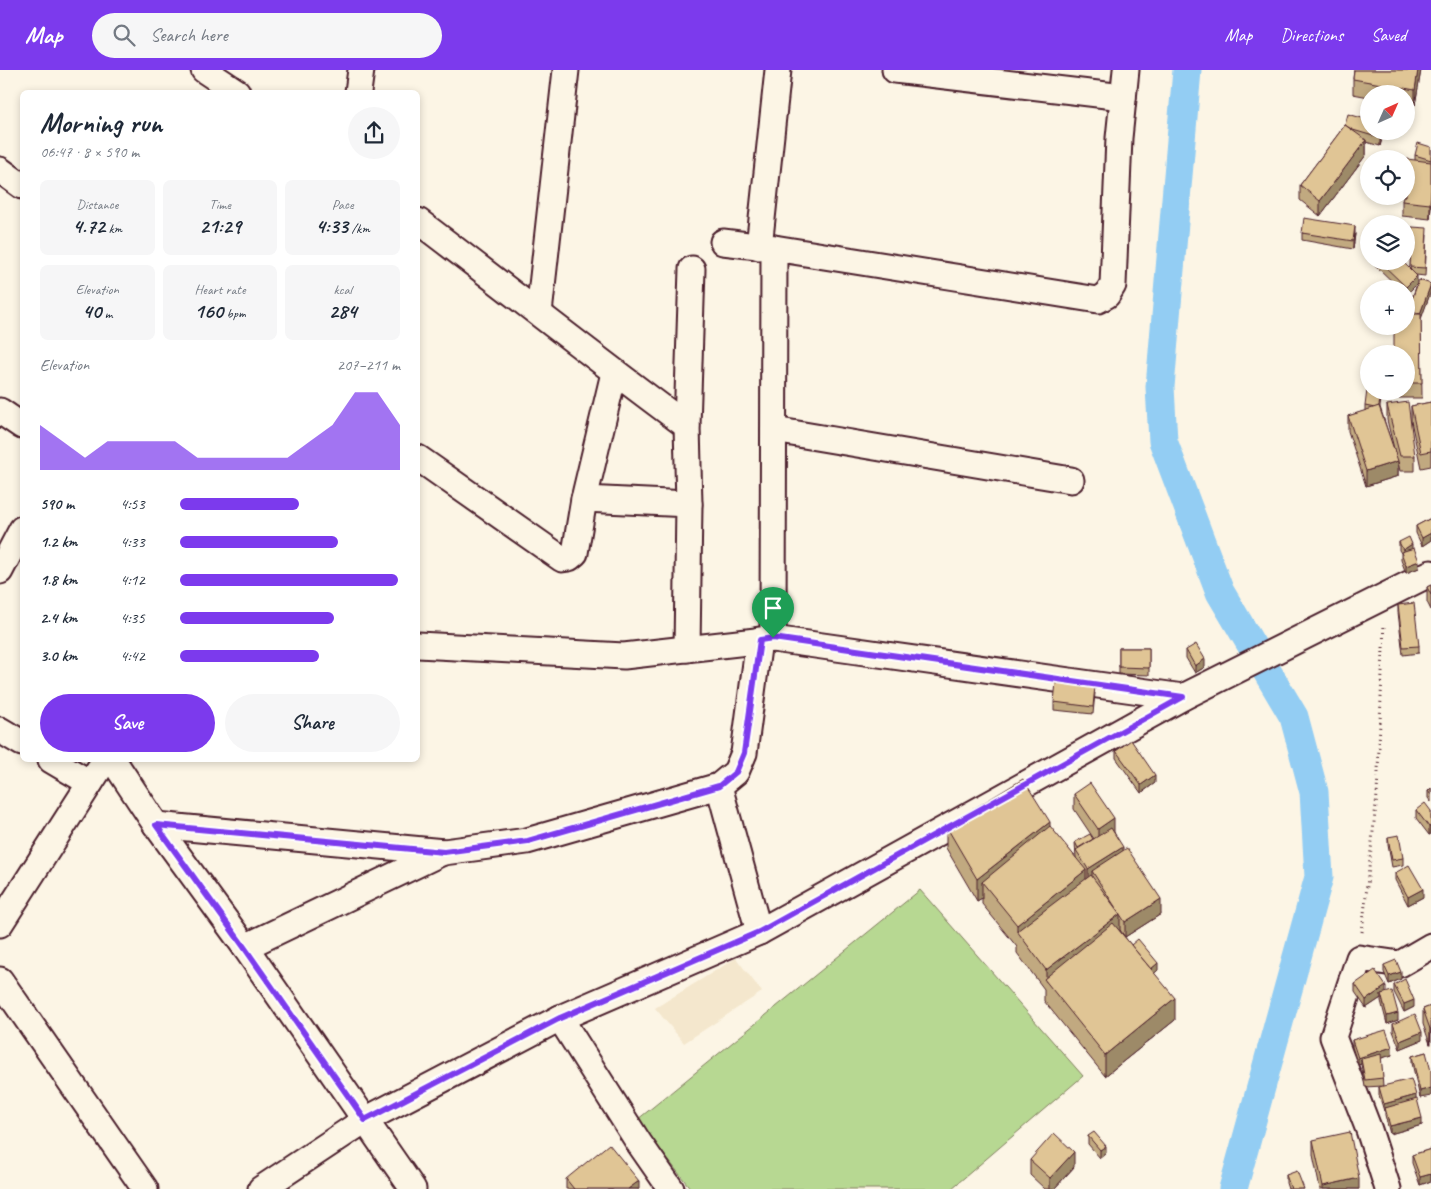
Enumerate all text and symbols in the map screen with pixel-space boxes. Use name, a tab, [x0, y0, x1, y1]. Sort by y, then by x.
search box	[92, 13, 442, 58]
text: Map	[25, 20, 62, 50]
icon: search	[110, 21, 138, 49]
text: Search here	[150, 23, 228, 47]
text: Map	[1225, 24, 1252, 46]
text: Directions	[1280, 24, 1343, 46]
text: Saved	[1371, 24, 1406, 46]
north arrow	[1360, 85, 1415, 140]
map controls	[1360, 85, 1415, 400]
text: Morning run	[40, 105, 162, 140]
button: share	[348, 107, 400, 159]
text: 06:47 · 8 × 590 m	[40, 142, 139, 162]
button: locate	[1360, 150, 1415, 205]
text: Distance	[76, 196, 118, 213]
text: Time	[209, 196, 231, 213]
text: Pace	[332, 196, 353, 213]
text: 4.72	[73, 213, 105, 239]
text: 21:29	[199, 213, 241, 239]
text: 4:33	[316, 213, 348, 239]
button: layers	[1360, 215, 1415, 270]
text: km	[105, 220, 122, 237]
text: /km	[348, 220, 370, 237]
button: +	[1360, 280, 1415, 335]
text: Elevation	[76, 281, 119, 298]
text: Heart rate	[194, 281, 246, 298]
text: kcal	[333, 281, 352, 298]
text: 40	[82, 298, 101, 324]
text: 160	[194, 298, 223, 324]
text: 284	[328, 298, 357, 324]
text: m	[101, 305, 112, 322]
text: bpm	[223, 305, 246, 322]
button: −	[1360, 345, 1415, 400]
text: Elevation	[40, 355, 89, 375]
text: 207–211 m	[337, 355, 400, 375]
text: 590 m	[40, 494, 74, 514]
text: 4:53	[120, 494, 145, 514]
text: 1.2 km	[40, 532, 77, 552]
text: 4:33	[120, 532, 145, 552]
text: 1.8 km	[40, 570, 77, 590]
text: 4:12	[120, 570, 145, 590]
pin	[752, 587, 794, 638]
icon: arrive	[759, 594, 787, 622]
text: 2.4 km	[40, 608, 77, 628]
text: 4:35	[120, 608, 145, 628]
text: 3.0 km	[40, 646, 77, 666]
text: 4:42	[120, 646, 145, 666]
button: Save	[40, 694, 215, 752]
button: Share	[225, 694, 400, 752]

